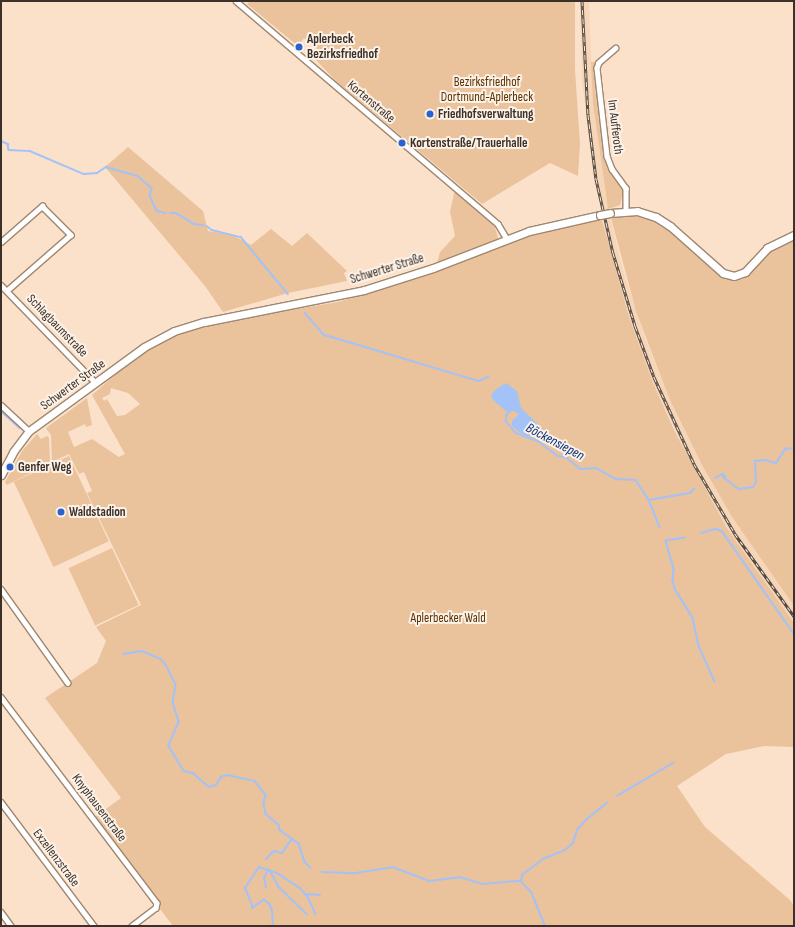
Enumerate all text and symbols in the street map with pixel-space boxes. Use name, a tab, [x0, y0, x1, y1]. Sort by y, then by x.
place label: Aplerbeck Bezirksfriedhof	[307, 32, 378, 63]
marker: Aplerbeck Bezirksfriedhof	[294, 42, 304, 52]
park label: Bezirksfriedhof Dortmund-Aplerbeck	[441, 75, 533, 106]
street label: Kortenstraße	[344, 78, 398, 126]
street label: Im Aufferoth	[604, 99, 626, 155]
place label: Friedhofsverwaltung	[438, 106, 534, 122]
marker: Friedhofsverwaltung	[425, 109, 435, 119]
place label: Kortenstraße/Trauerhalle	[410, 135, 527, 151]
marker: Kortenstraße/Trauerhalle	[397, 138, 407, 148]
street label: Schwerter Straße	[348, 250, 426, 288]
street label: Schlagbaumstraße	[23, 291, 91, 361]
street label: Schwerter Straße	[38, 356, 108, 414]
water label: Böckensiepen	[523, 420, 587, 464]
place label: Genfer Weg	[18, 459, 71, 475]
marker: Genfer Weg	[5, 462, 15, 472]
place label: Waldstadion	[69, 504, 126, 520]
marker: Waldstadion	[56, 507, 66, 517]
park label: Aplerbecker Wald	[410, 610, 486, 626]
street label: Knyphausenstraße	[68, 771, 130, 845]
street label: Exzellenzstraße	[29, 826, 83, 890]

